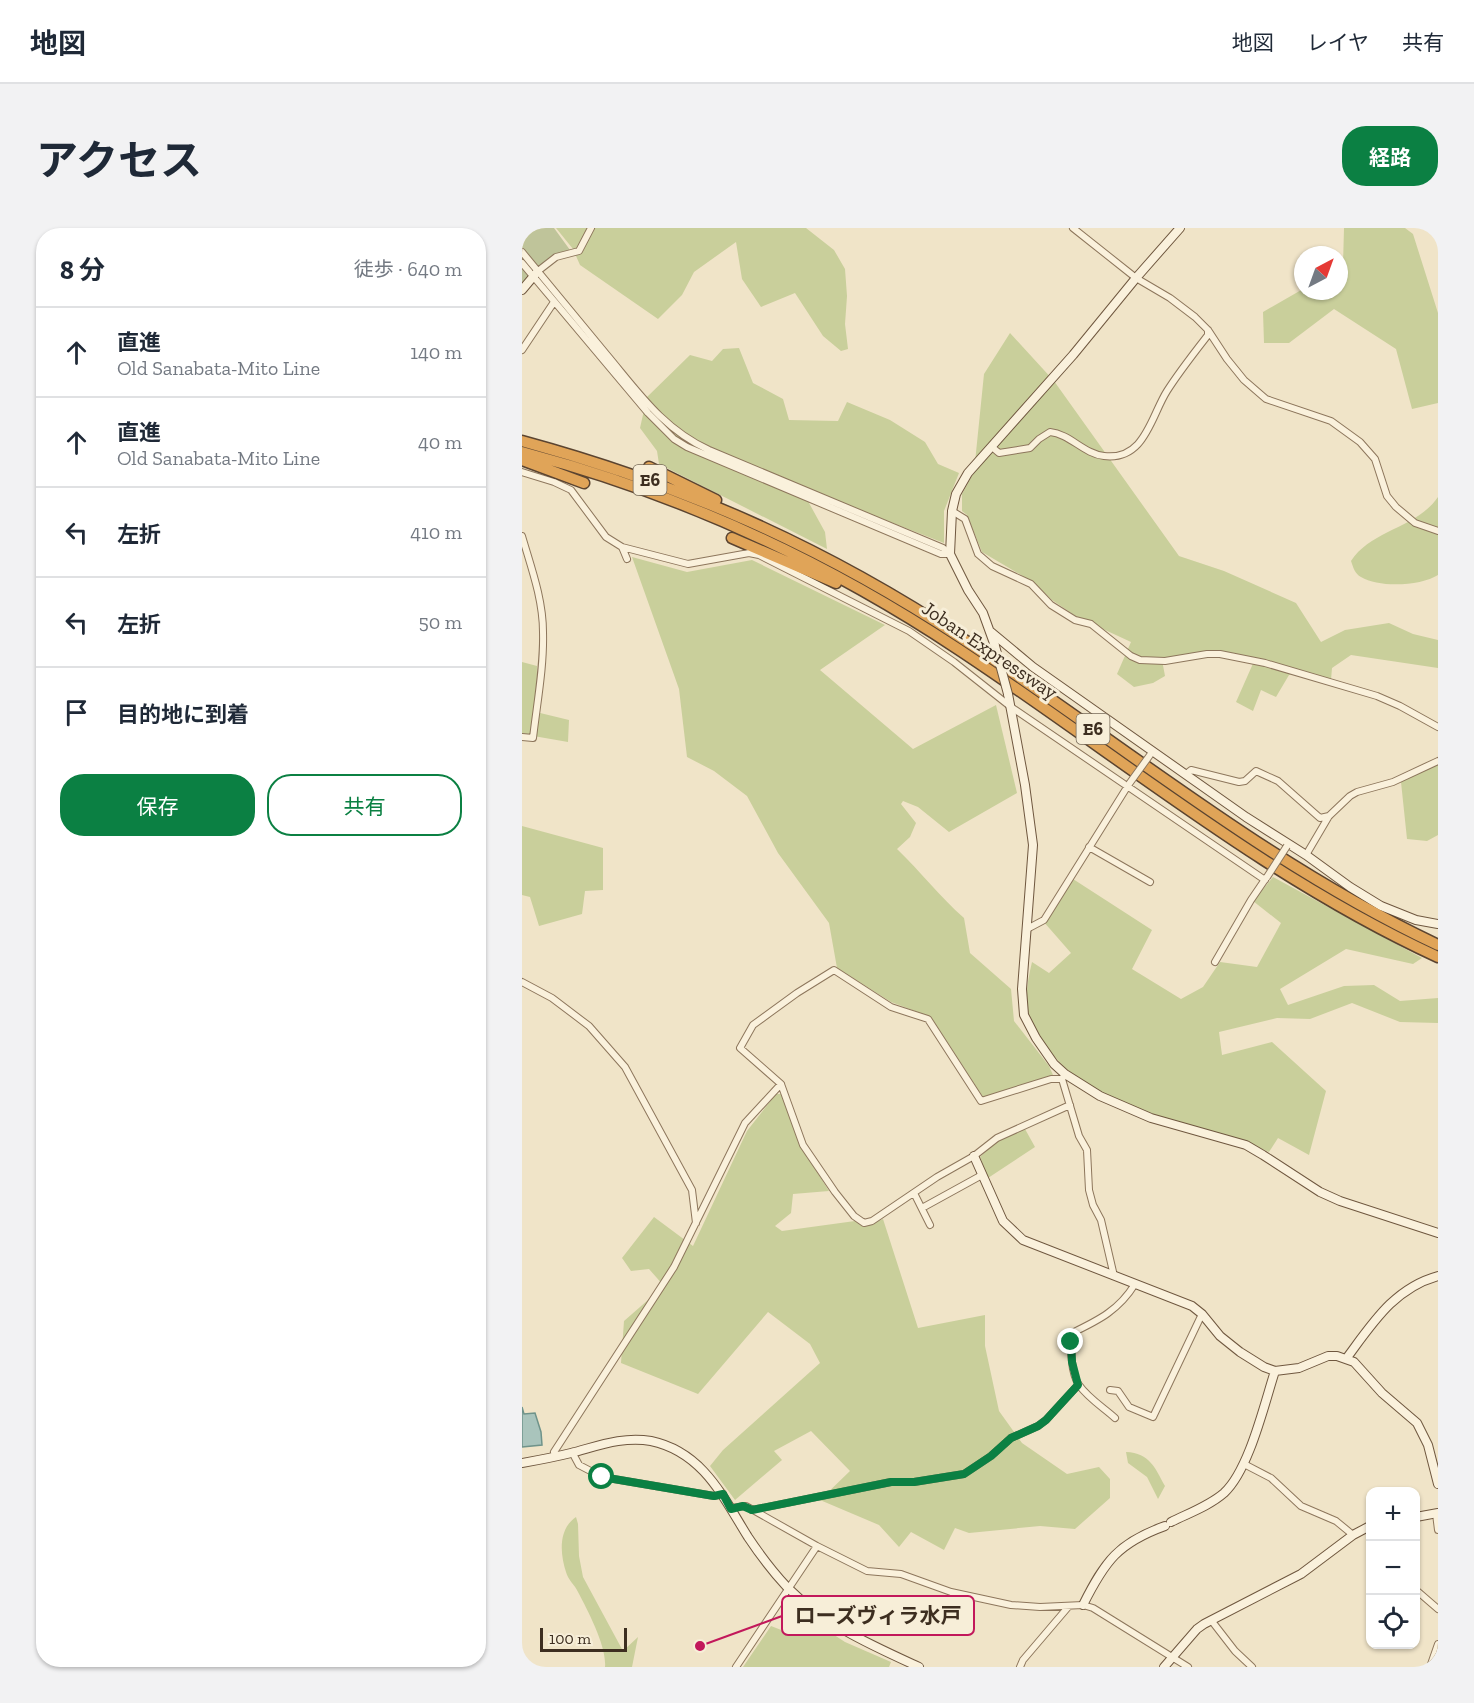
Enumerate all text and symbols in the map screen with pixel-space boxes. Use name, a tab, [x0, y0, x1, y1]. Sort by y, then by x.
text: 地図	[30, 27, 86, 60]
text: 地図	[1232, 30, 1274, 55]
text: レイヤ	[1307, 30, 1369, 55]
text: 共有	[1402, 30, 1444, 55]
button: 経路	[1342, 126, 1438, 186]
text: アクセス	[36, 135, 202, 186]
north arrow	[1294, 246, 1348, 300]
text: 8 分	[60, 254, 105, 286]
text: 徒歩 · 640 m	[354, 257, 462, 281]
text: 直進	[117, 329, 161, 356]
icon: ahead	[60, 336, 93, 369]
text: 140 m	[410, 340, 462, 364]
text: Old Sanabata-Mito Line	[117, 356, 320, 380]
text: 直進	[117, 419, 161, 446]
icon: ahead	[60, 426, 93, 459]
text: 40 m	[418, 430, 462, 454]
text: Old Sanabata-Mito Line	[117, 446, 320, 470]
road number: E6	[634, 465, 666, 495]
icon: left	[60, 516, 93, 549]
text: 410 m	[410, 520, 462, 544]
text: 左折	[117, 521, 161, 548]
street label: Joban Expressway	[918, 596, 1063, 705]
icon: left	[60, 606, 93, 639]
text: 50 m	[418, 610, 462, 634]
text: 左折	[117, 611, 161, 638]
icon: arrive	[60, 696, 93, 729]
text: 目的地に到着	[117, 701, 249, 728]
road number: E6	[1076, 714, 1110, 744]
button: 保存	[60, 774, 255, 836]
button: 共有	[267, 774, 462, 836]
route end	[1057, 1328, 1083, 1354]
route start	[588, 1463, 614, 1489]
map controls	[1366, 1487, 1420, 1649]
button: +	[1366, 1487, 1420, 1541]
button: −	[1366, 1541, 1420, 1595]
button: locate	[1366, 1595, 1420, 1649]
callout: ローズヴィラ水戸	[782, 1596, 974, 1635]
text: ローズヴィラ水戸	[795, 1603, 961, 1628]
scale bar	[540, 1625, 627, 1652]
text: 100 m	[549, 1629, 591, 1648]

